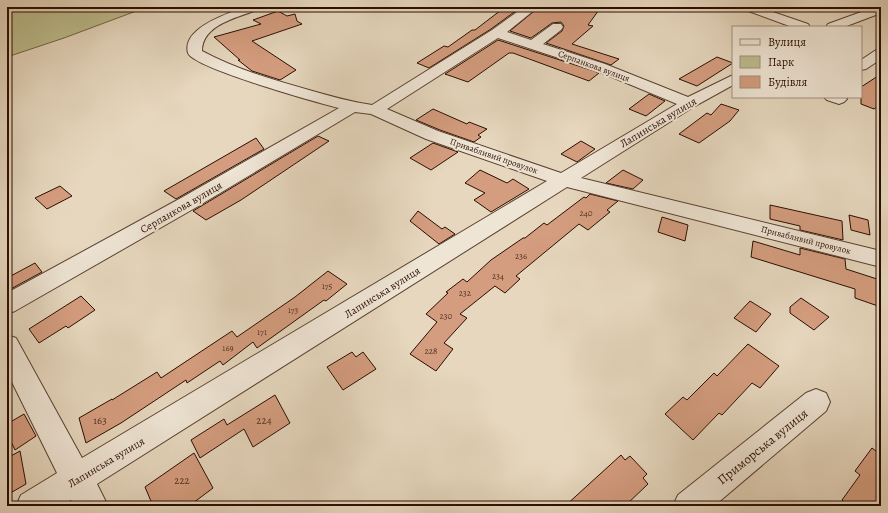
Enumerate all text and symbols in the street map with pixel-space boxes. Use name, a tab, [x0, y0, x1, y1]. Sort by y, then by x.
legend	[732, 26, 862, 98]
text: Вулиця	[768, 34, 806, 50]
street label: Серпанкова вулиця	[556, 47, 632, 85]
text: Парк	[768, 54, 794, 70]
text: Будівля	[768, 74, 808, 90]
street label: Лапинська вулиця	[617, 94, 699, 151]
street label: Привабливий провулок	[448, 135, 540, 177]
street label: Серпанкова вулиця	[138, 178, 225, 237]
house number: 240	[579, 207, 593, 219]
street label: Привабливий провулок	[760, 223, 853, 257]
house number: 236	[515, 250, 527, 262]
street label: Лапинська вулиця	[341, 263, 423, 322]
house number: 234	[492, 270, 504, 282]
house number: 175	[322, 280, 332, 292]
house number: 232	[459, 287, 472, 299]
house number: 173	[288, 304, 299, 316]
house number: 230	[440, 310, 453, 322]
house number: 171	[257, 326, 267, 338]
house number: 169	[222, 342, 234, 354]
house number: 228	[425, 345, 437, 357]
street label: Приморська вулиця	[714, 405, 811, 488]
house number: 163	[93, 413, 107, 428]
house number: 224	[256, 413, 272, 428]
street label: Лапинська вулиця	[65, 434, 147, 491]
house number: 222	[174, 473, 190, 488]

